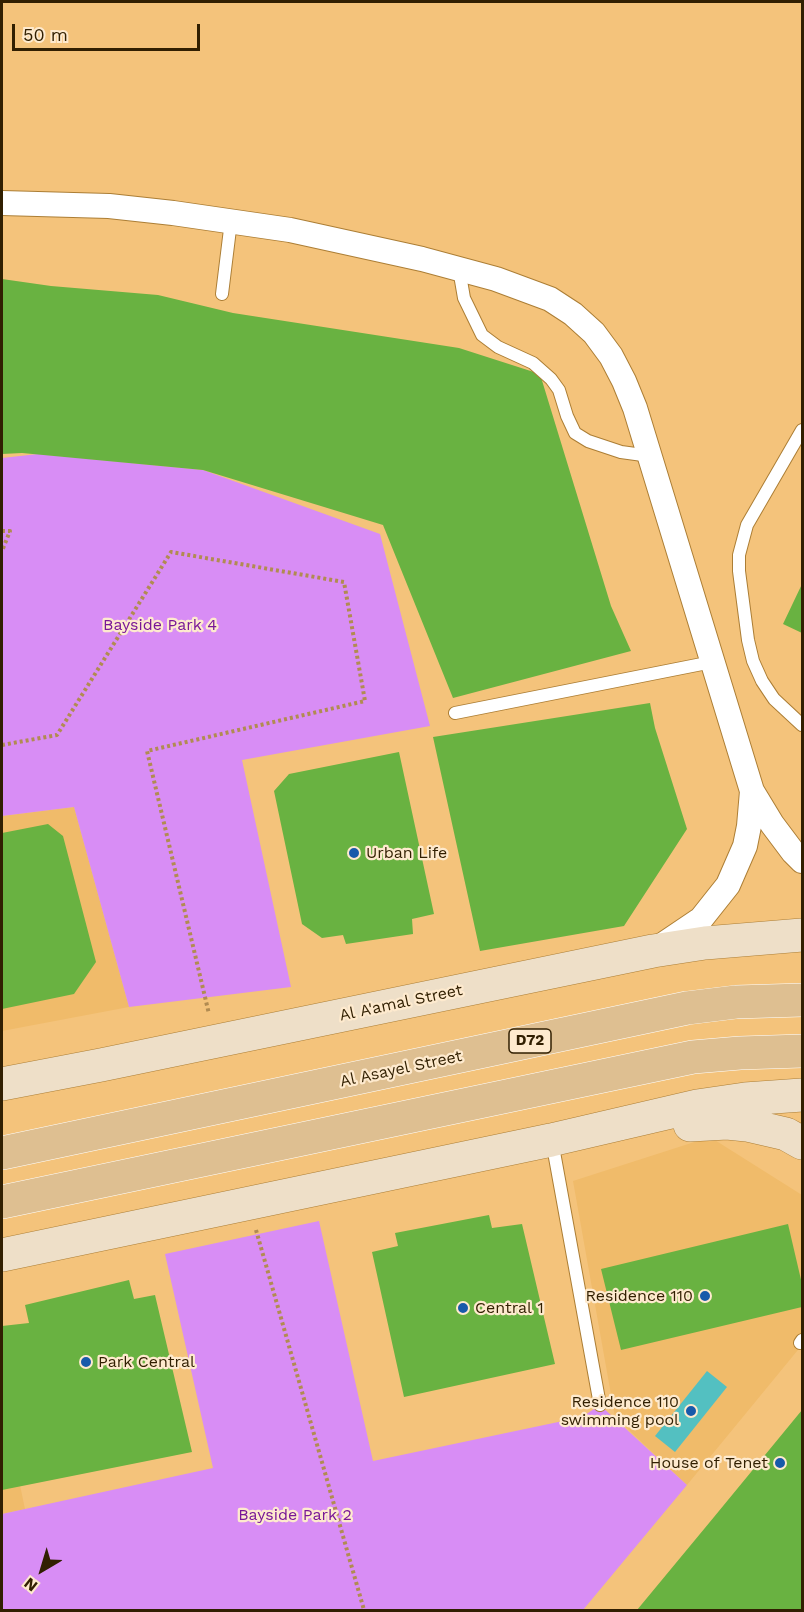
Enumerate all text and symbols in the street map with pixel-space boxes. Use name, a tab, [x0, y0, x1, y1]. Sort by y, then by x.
scale bar	[15, 12, 202, 50]
text: 50 m	[23, 24, 68, 45]
park label: Bayside Park 4	[103, 615, 217, 635]
place label: Urban Life	[366, 843, 447, 863]
marker: Urban Life	[347, 846, 361, 860]
street label: Al A'amal Street	[338, 981, 464, 1025]
road number: D72	[509, 1029, 551, 1053]
street label: Al Asayel Street	[338, 1047, 464, 1091]
place label: Residence 110	[585, 1286, 693, 1306]
marker: Residence 110	[698, 1289, 712, 1303]
place label: Central 1	[475, 1298, 544, 1318]
marker: Central 1	[456, 1301, 470, 1315]
place label: Park Central	[98, 1352, 195, 1372]
marker: Park Central	[79, 1355, 93, 1369]
place label: Residence 110 swimming pool	[561, 1392, 679, 1430]
marker: Residence 110 swimming pool	[684, 1404, 698, 1418]
place label: House of Tenet	[650, 1453, 768, 1473]
marker: House of Tenet	[773, 1456, 787, 1470]
park label: Bayside Park 2	[238, 1505, 352, 1525]
north arrow	[12, 1540, 72, 1600]
text: N	[20, 1573, 41, 1596]

